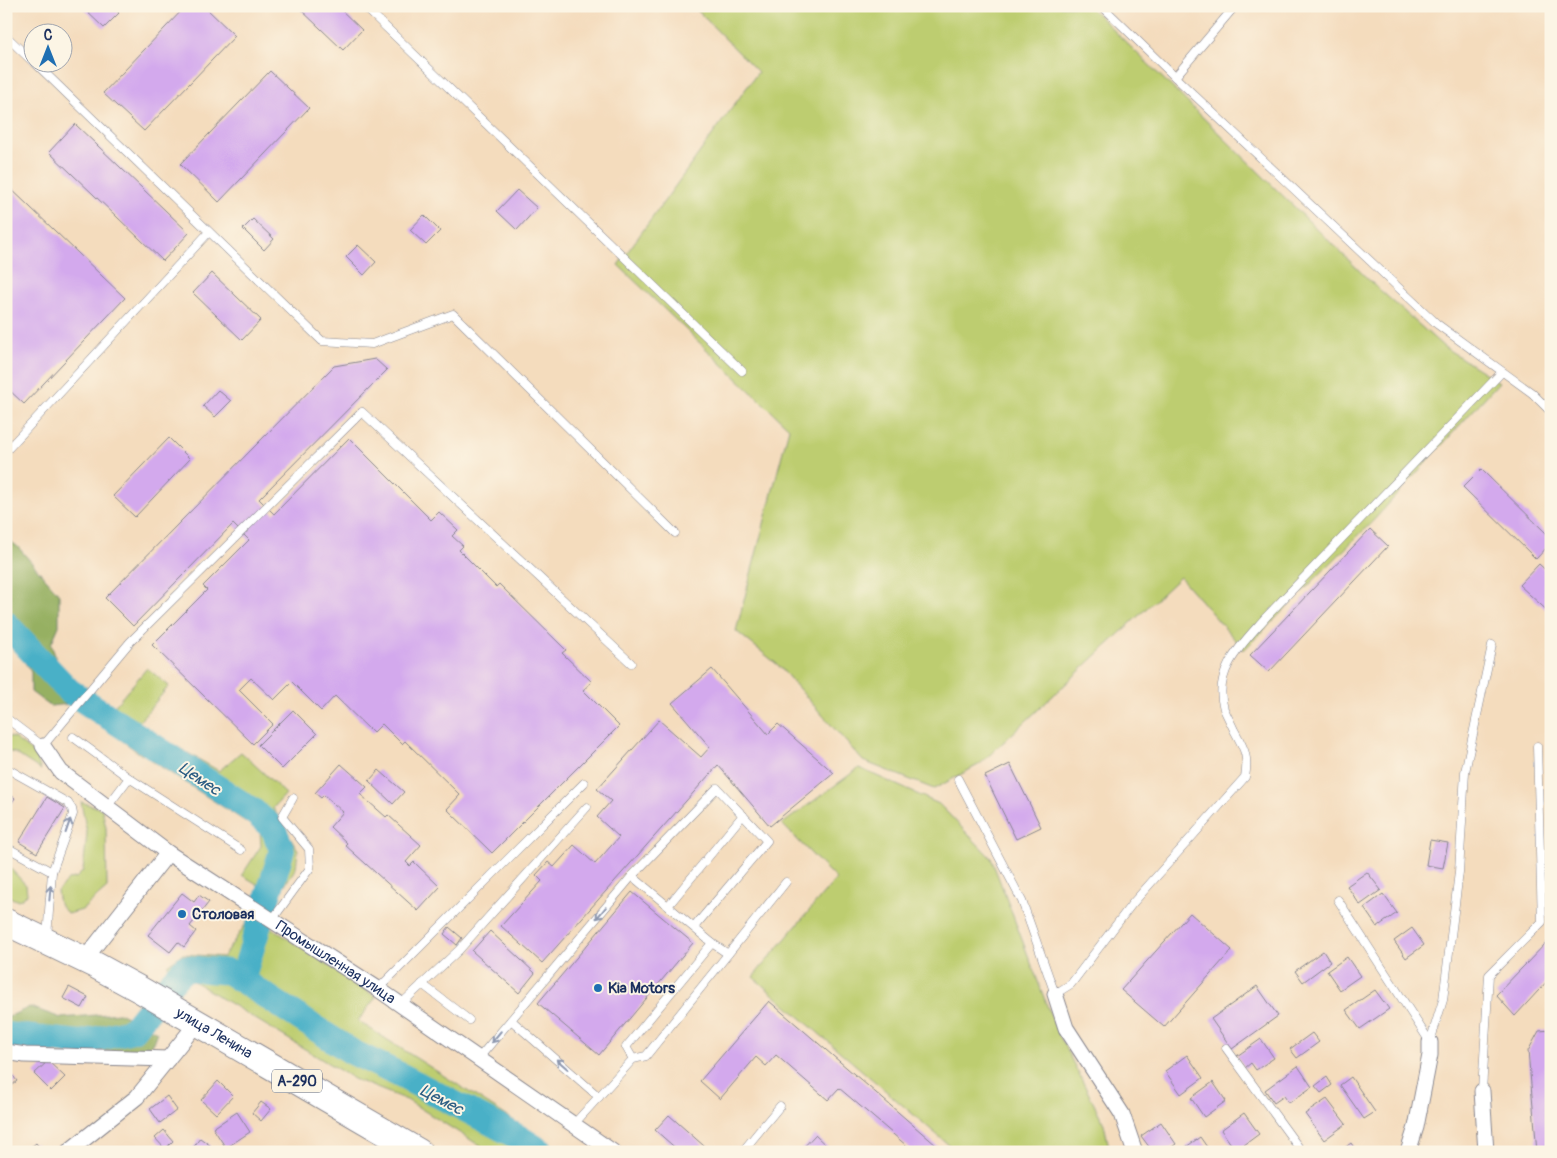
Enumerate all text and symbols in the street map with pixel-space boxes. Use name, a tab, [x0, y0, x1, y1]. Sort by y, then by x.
north arrow	[22, 22, 72, 72]
text: С	[44, 27, 53, 44]
water label: Цемес	[175, 758, 225, 800]
one-way arrow	[64, 819, 73, 834]
one-way arrow	[46, 885, 55, 901]
place label: Столовая	[192, 905, 254, 924]
one-way arrow	[595, 906, 606, 919]
marker: Столовая	[176, 908, 188, 920]
street label: Промышленная улица	[272, 916, 399, 1008]
place label: Kia Motors	[608, 979, 675, 998]
marker: Kia Motors	[592, 982, 604, 994]
street label: улица Ленина	[171, 1003, 256, 1063]
one-way arrow	[490, 1031, 502, 1044]
one-way arrow	[556, 1059, 569, 1070]
road number: А-290	[272, 1070, 322, 1092]
water label: Цемес	[417, 1080, 467, 1120]

